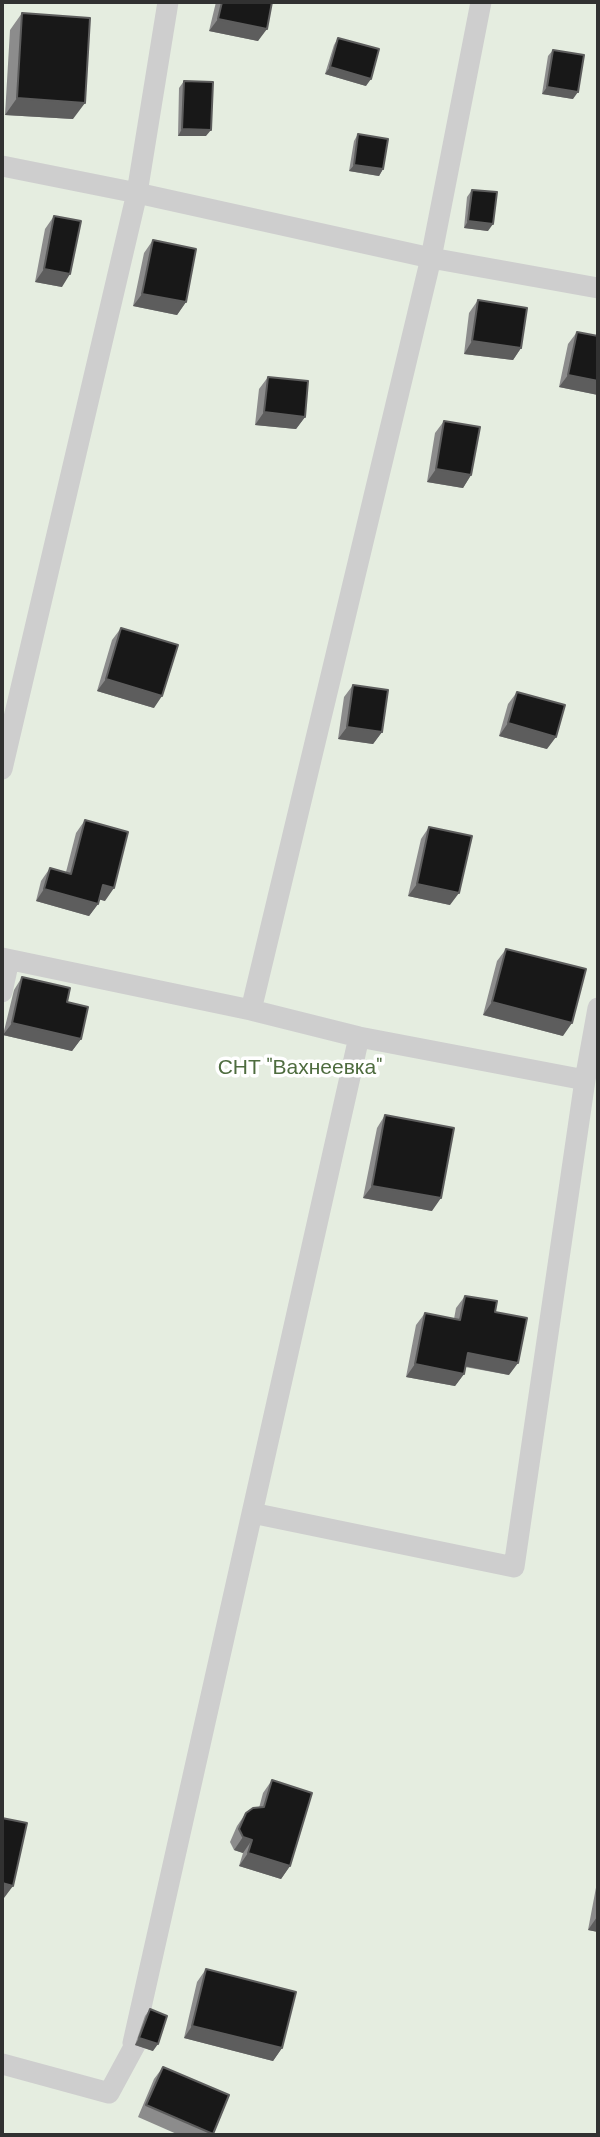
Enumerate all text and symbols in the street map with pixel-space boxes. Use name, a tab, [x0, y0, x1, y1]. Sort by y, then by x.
park label: СНТ "Вахнеевка"	[218, 1055, 382, 1081]

